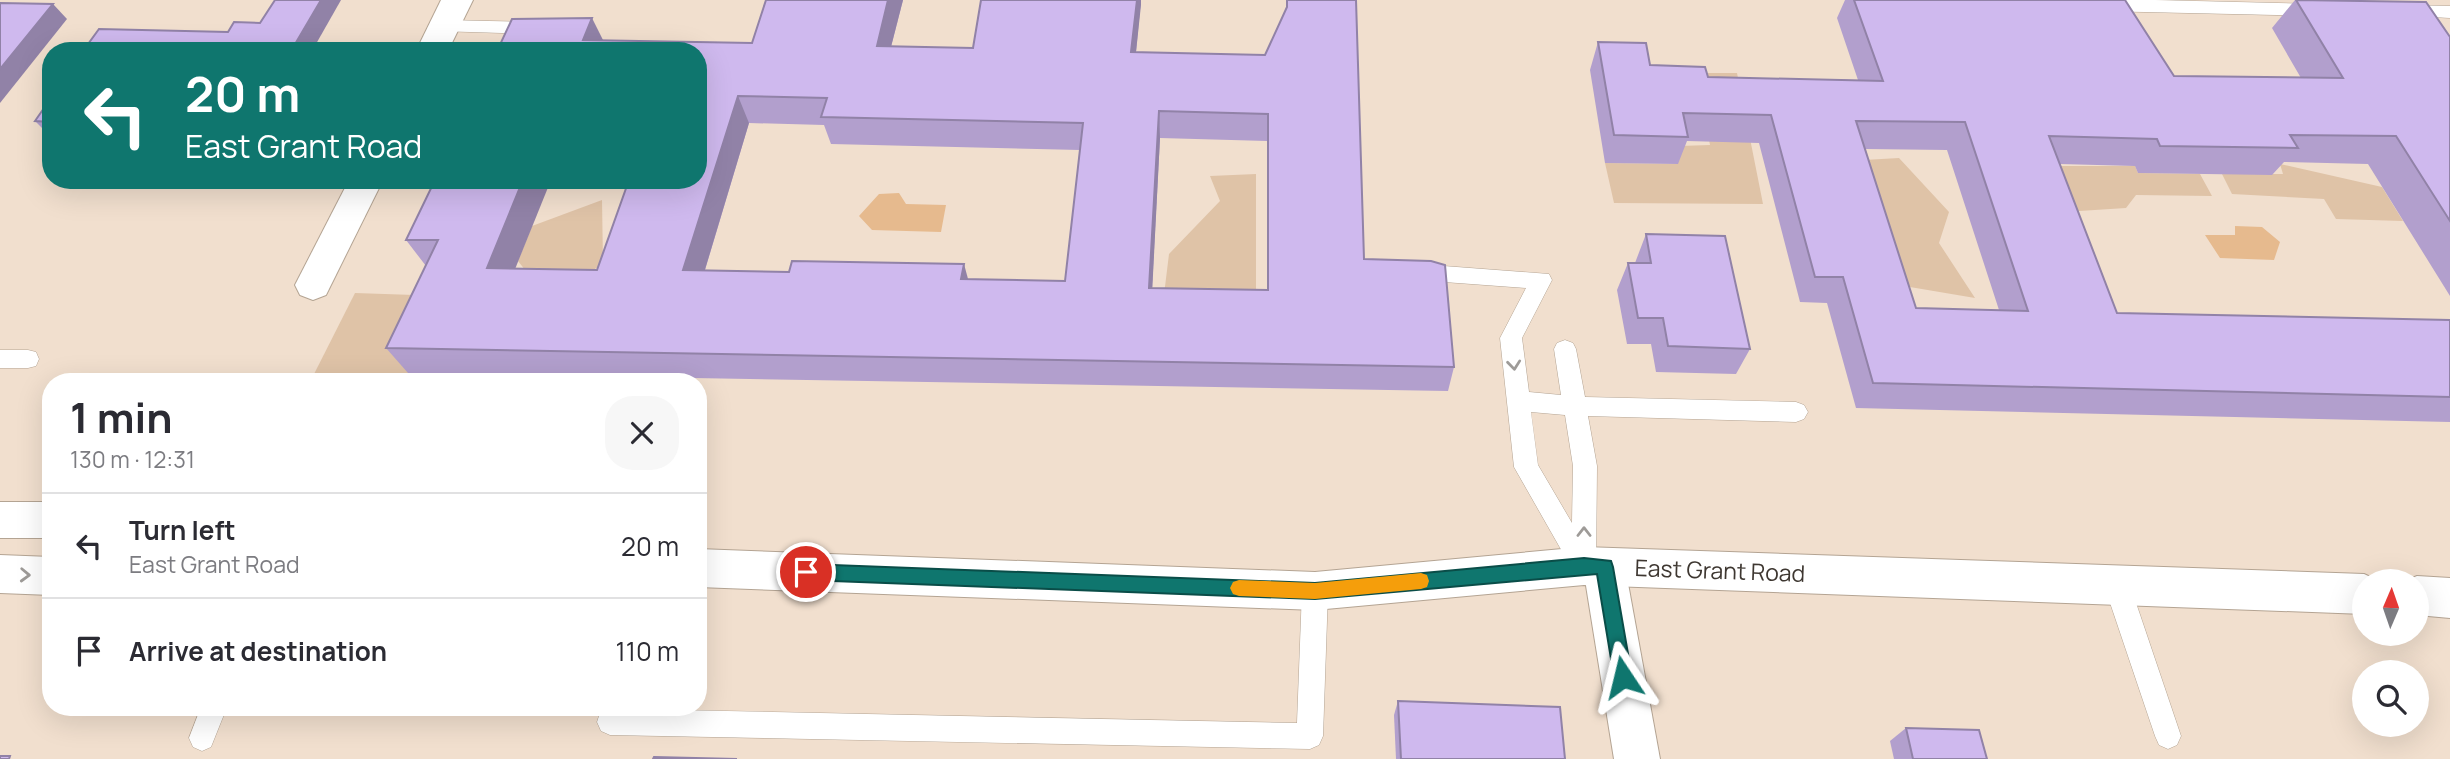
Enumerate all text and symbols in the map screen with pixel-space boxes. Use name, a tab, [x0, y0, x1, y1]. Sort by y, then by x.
text: 20 m	[185, 60, 300, 127]
icon: left	[70, 70, 161, 161]
text: East Grant Road	[185, 124, 422, 168]
one-way arrow	[1506, 359, 1521, 370]
text: 1 min	[70, 388, 173, 446]
button: close	[605, 396, 679, 470]
text: 130 m · 12:31	[70, 443, 195, 475]
text: Turn left	[129, 512, 236, 548]
one-way arrow	[1577, 526, 1592, 537]
icon: left	[70, 527, 108, 565]
text: 20 m	[621, 528, 679, 564]
pin	[776, 542, 836, 602]
text: East Grant Road	[129, 548, 300, 580]
street label: East Grant Road	[1634, 551, 1806, 589]
icon: arrive	[787, 553, 825, 591]
one-way arrow	[21, 567, 31, 583]
north arrow	[2352, 569, 2429, 646]
map controls	[2352, 569, 2429, 737]
icon: arrive	[70, 632, 108, 670]
text: Arrive at destination	[129, 633, 387, 669]
text: 110 m	[616, 633, 679, 669]
position arrow	[1586, 640, 1660, 714]
button: search	[2352, 660, 2429, 737]

